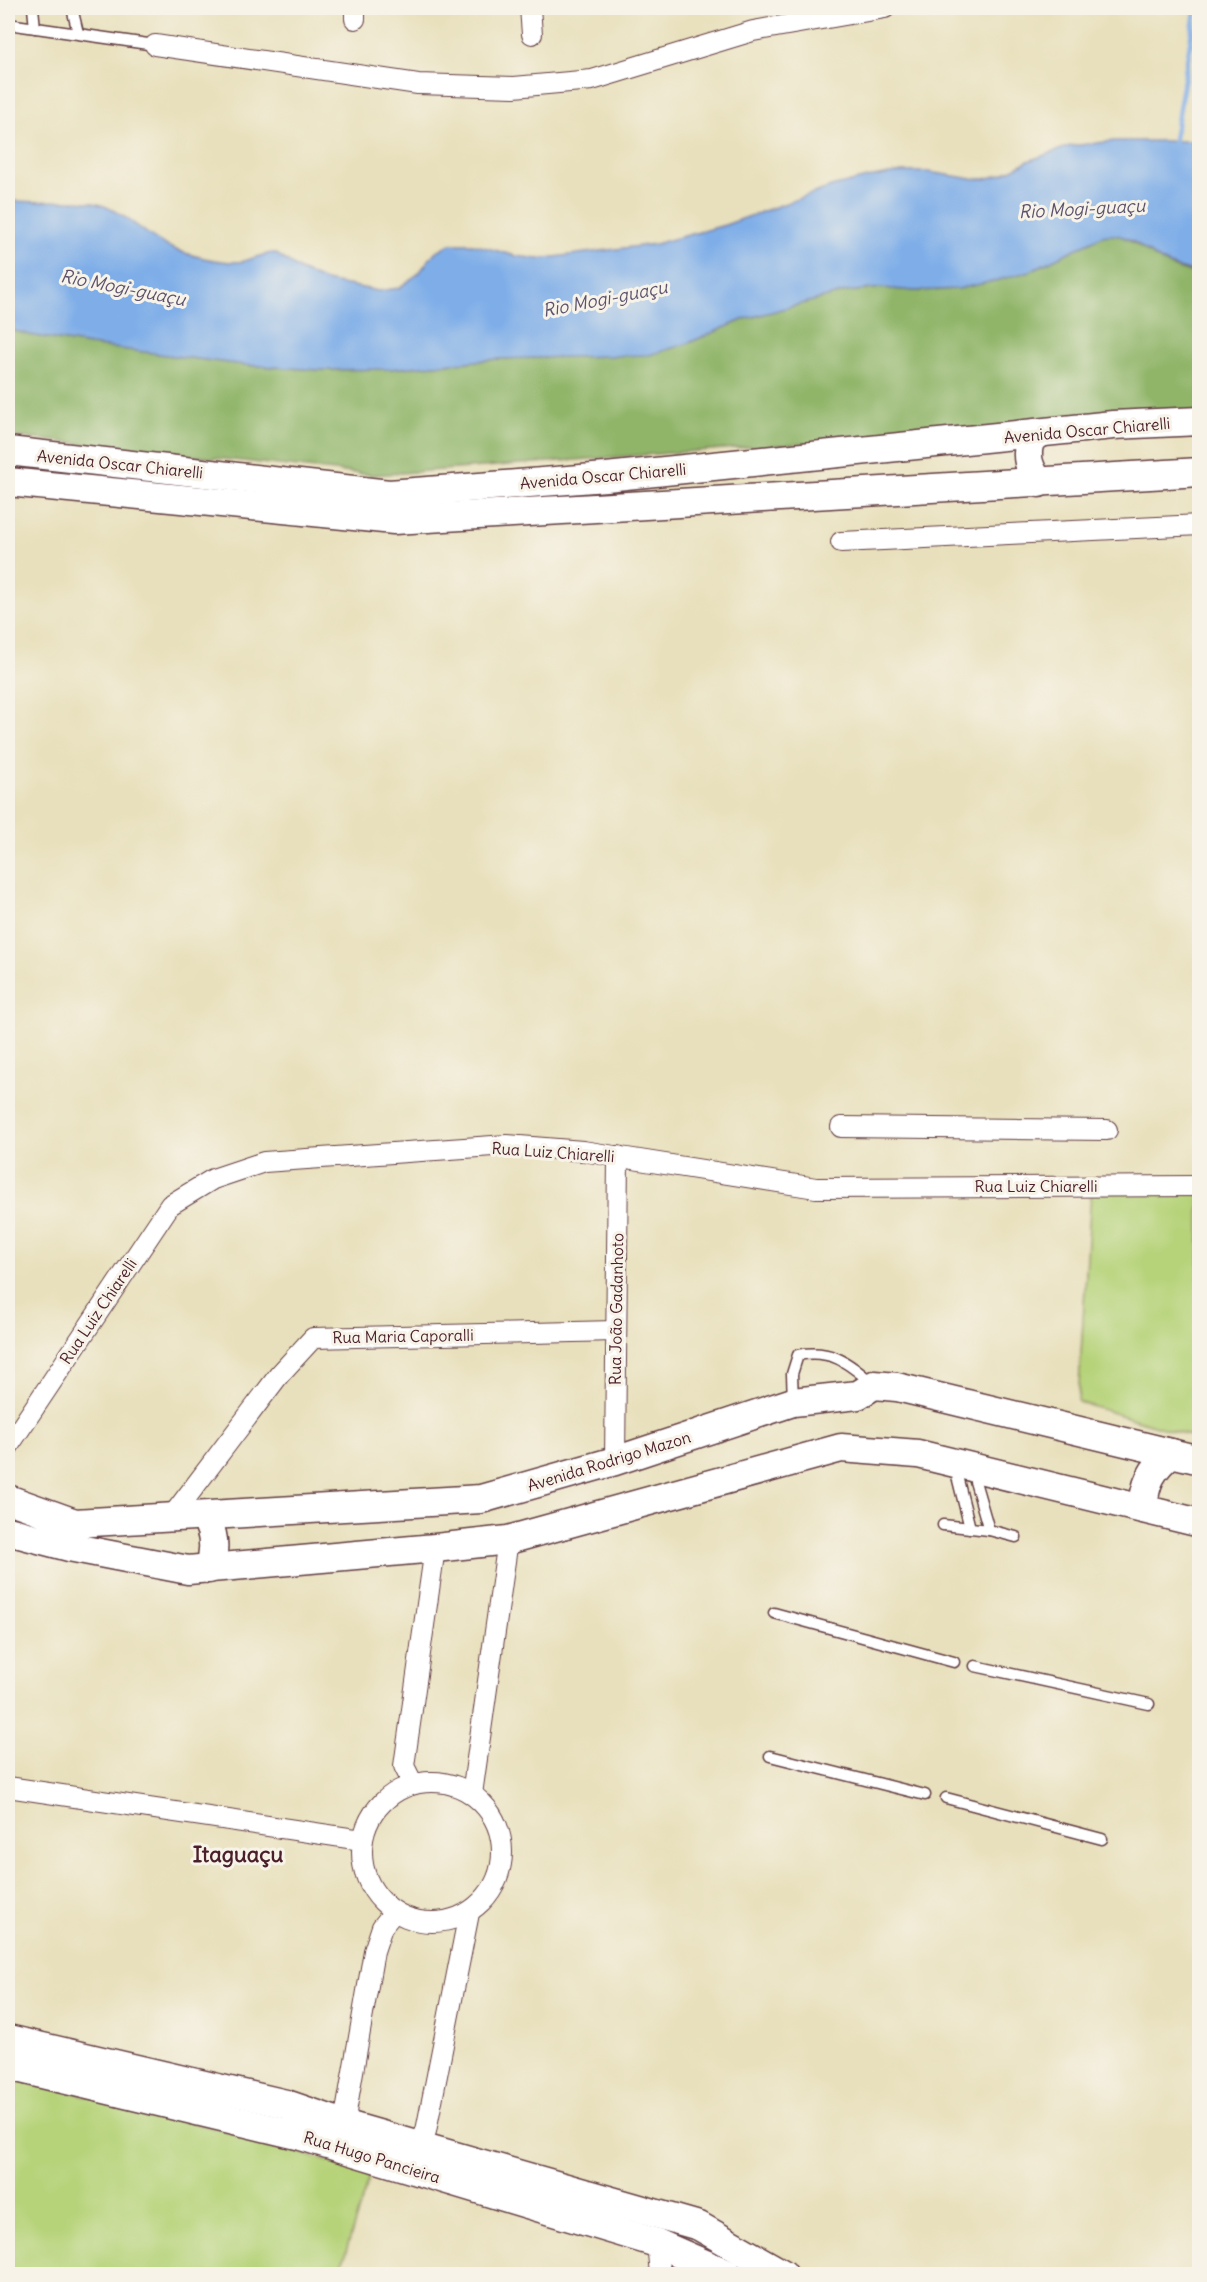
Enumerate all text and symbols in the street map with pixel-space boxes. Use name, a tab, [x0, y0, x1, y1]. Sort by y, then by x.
water label: Rio Mogi-guaçu	[1018, 194, 1147, 223]
water label: Rio Mogi-guaçu	[59, 264, 189, 311]
water label: Rio Mogi-guaçu	[541, 275, 671, 322]
street label: Avenida Oscar Chiarelli	[1003, 413, 1171, 447]
street label: Avenida Oscar Chiarelli	[36, 445, 204, 483]
street label: Avenida Oscar Chiarelli	[519, 459, 687, 493]
street label: Rua Luiz Chiarelli	[491, 1138, 615, 1166]
street label: Rua Luiz Chiarelli	[974, 1176, 1098, 1196]
street label: Rua João Gadanhoto	[605, 1233, 627, 1385]
street label: Rua Luiz Chiarelli	[55, 1254, 141, 1368]
street label: Rua Maria Caporalli	[332, 1325, 474, 1347]
street label: Avenida Rodrigo Mazon	[525, 1427, 693, 1495]
district label: Itaguaçu	[193, 1840, 283, 1868]
street label: Rua Hugo Pancieira	[301, 2127, 443, 2187]

